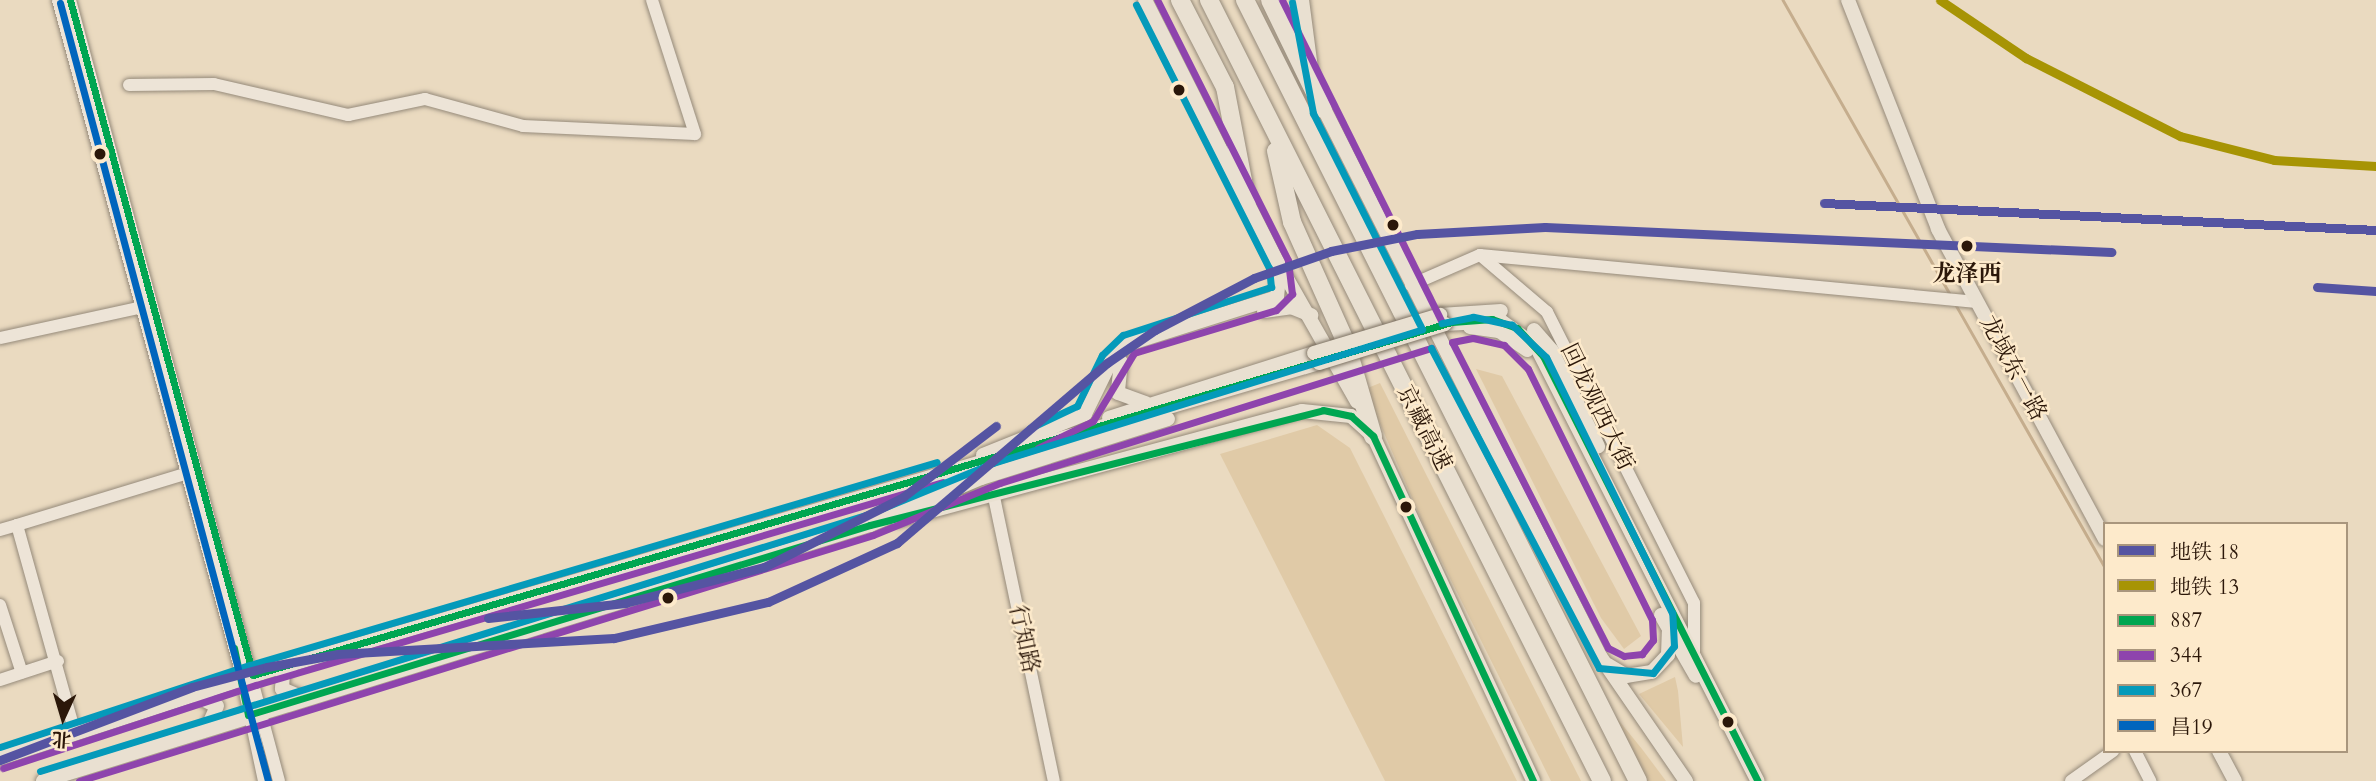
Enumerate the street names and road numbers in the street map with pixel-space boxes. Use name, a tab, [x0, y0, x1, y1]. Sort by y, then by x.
street label: 龙域东一路	[1974, 311, 2052, 425]
street label: 回龙观西大街	[1554, 339, 1640, 475]
street label: 京藏高速	[1391, 381, 1457, 475]
street label: 行知路	[1003, 602, 1045, 676]

